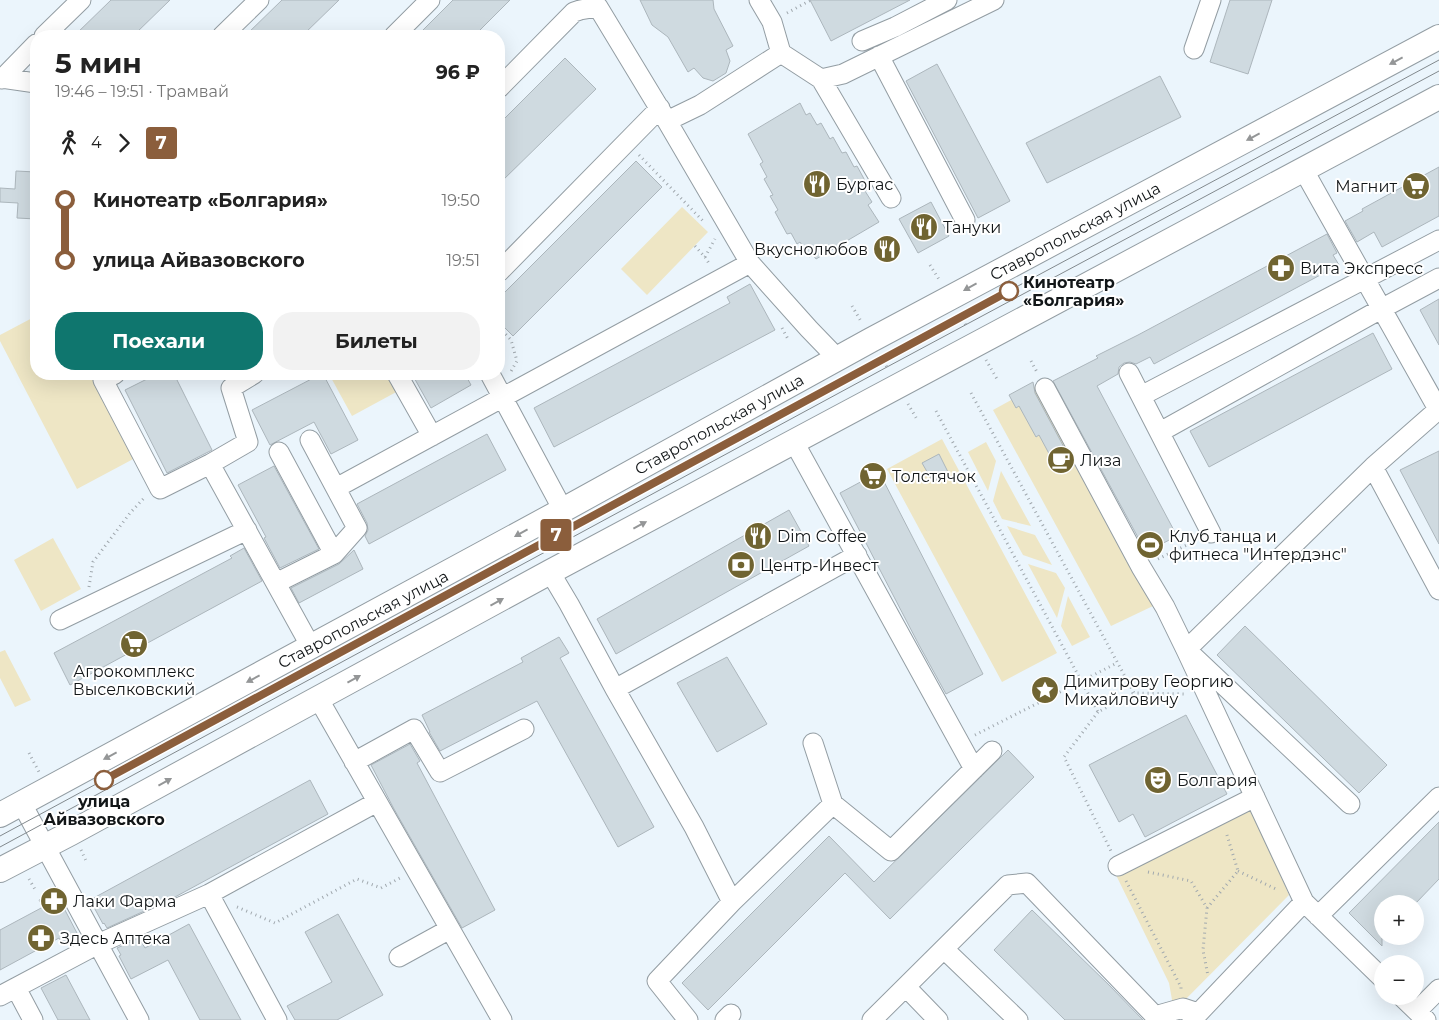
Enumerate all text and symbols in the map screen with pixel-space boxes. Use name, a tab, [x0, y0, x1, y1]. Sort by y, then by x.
text: 5 мин	[55, 46, 142, 80]
one-way arrow	[1389, 56, 1403, 65]
text: 96 ₽	[436, 61, 480, 84]
text: 19:46 – 19:51 · Трамвай	[55, 82, 229, 101]
icon: walk	[55, 129, 83, 157]
icon: forward	[110, 129, 138, 157]
text: 7	[156, 132, 167, 154]
text: 4	[91, 133, 102, 152]
one-way arrow	[1246, 133, 1260, 141]
restaurant icon: Бургас	[802, 169, 832, 199]
supermarket icon: Магнит	[1401, 171, 1431, 201]
place label: Бургас	[836, 175, 893, 194]
place label: Магнит	[1335, 177, 1397, 196]
street label: Ставропольская улица	[987, 178, 1164, 285]
text: Кинотеатр «Болгария»	[93, 189, 328, 212]
text: 19:50	[441, 191, 480, 210]
restaurant icon: Тануки	[909, 212, 939, 242]
place label: Тануки	[943, 218, 1001, 237]
restaurant icon: Вкуснолюбов	[872, 234, 902, 264]
place label: Вкуснолюбов	[754, 240, 868, 259]
text: улица Айвазовского	[93, 249, 305, 272]
text: 19:51	[446, 251, 480, 270]
pharmacy icon: Вита Экспресс	[1266, 253, 1296, 283]
place label: Вита Экспресс	[1300, 259, 1423, 278]
place label: Кинотеатр «Болгария»	[1023, 273, 1124, 310]
marker: Кинотеатр «Болгария»	[999, 281, 1019, 301]
one-way arrow	[963, 283, 977, 291]
button: Поехали	[55, 312, 263, 370]
button: Билеты	[273, 312, 480, 370]
street label: Ставропольская улица	[631, 370, 807, 479]
cafe icon: Лиза	[1046, 445, 1076, 475]
place label: Лиза	[1080, 451, 1121, 470]
supermarket icon: Толстячок	[858, 461, 888, 491]
place label: Толстячок	[892, 467, 976, 486]
line badge: 7	[540, 519, 572, 551]
one-way arrow	[633, 521, 647, 529]
restaurant icon: Dim Coffee	[743, 521, 773, 551]
text: 7	[550, 524, 562, 546]
place label: Dim Coffee	[777, 527, 867, 546]
place label: Клуб танца и фитнеса "Интердэнс"	[1169, 527, 1347, 564]
one-way arrow	[514, 529, 527, 538]
sports icon: Клуб танца и фитнеса "Интердэнс"	[1135, 530, 1165, 560]
bank icon: Центр-Инвест	[726, 550, 756, 580]
place label: Центр-Инвест	[760, 556, 879, 575]
street label: Ставропольская улица	[275, 566, 452, 673]
one-way arrow	[490, 597, 503, 606]
supermarket icon: Агрокомплекс Выселковский	[119, 629, 149, 659]
place label: Агрокомплекс Выселковский	[73, 662, 195, 699]
place label: Димитрову Георгию Михайловичу	[1064, 672, 1234, 709]
one-way arrow	[245, 675, 260, 683]
one-way arrow	[346, 675, 361, 683]
place icon: Димитрову Георгию Михайловичу	[1030, 675, 1060, 705]
one-way arrow	[102, 752, 117, 760]
theatre icon: Болгария	[1143, 765, 1173, 795]
marker: улица Айвазовского	[94, 770, 114, 790]
place label: Болгария	[1177, 771, 1257, 790]
one-way arrow	[158, 778, 172, 786]
place label: улица Айвазовского	[43, 792, 165, 829]
pharmacy icon: Лаки Фарма	[39, 886, 69, 916]
place label: Лаки Фарма	[73, 892, 176, 911]
map controls	[1374, 895, 1424, 1005]
button: +	[1374, 895, 1424, 945]
pharmacy icon: Здесь Аптека	[26, 923, 56, 953]
place label: Здесь Аптека	[60, 929, 171, 948]
button: −	[1374, 955, 1424, 1005]

